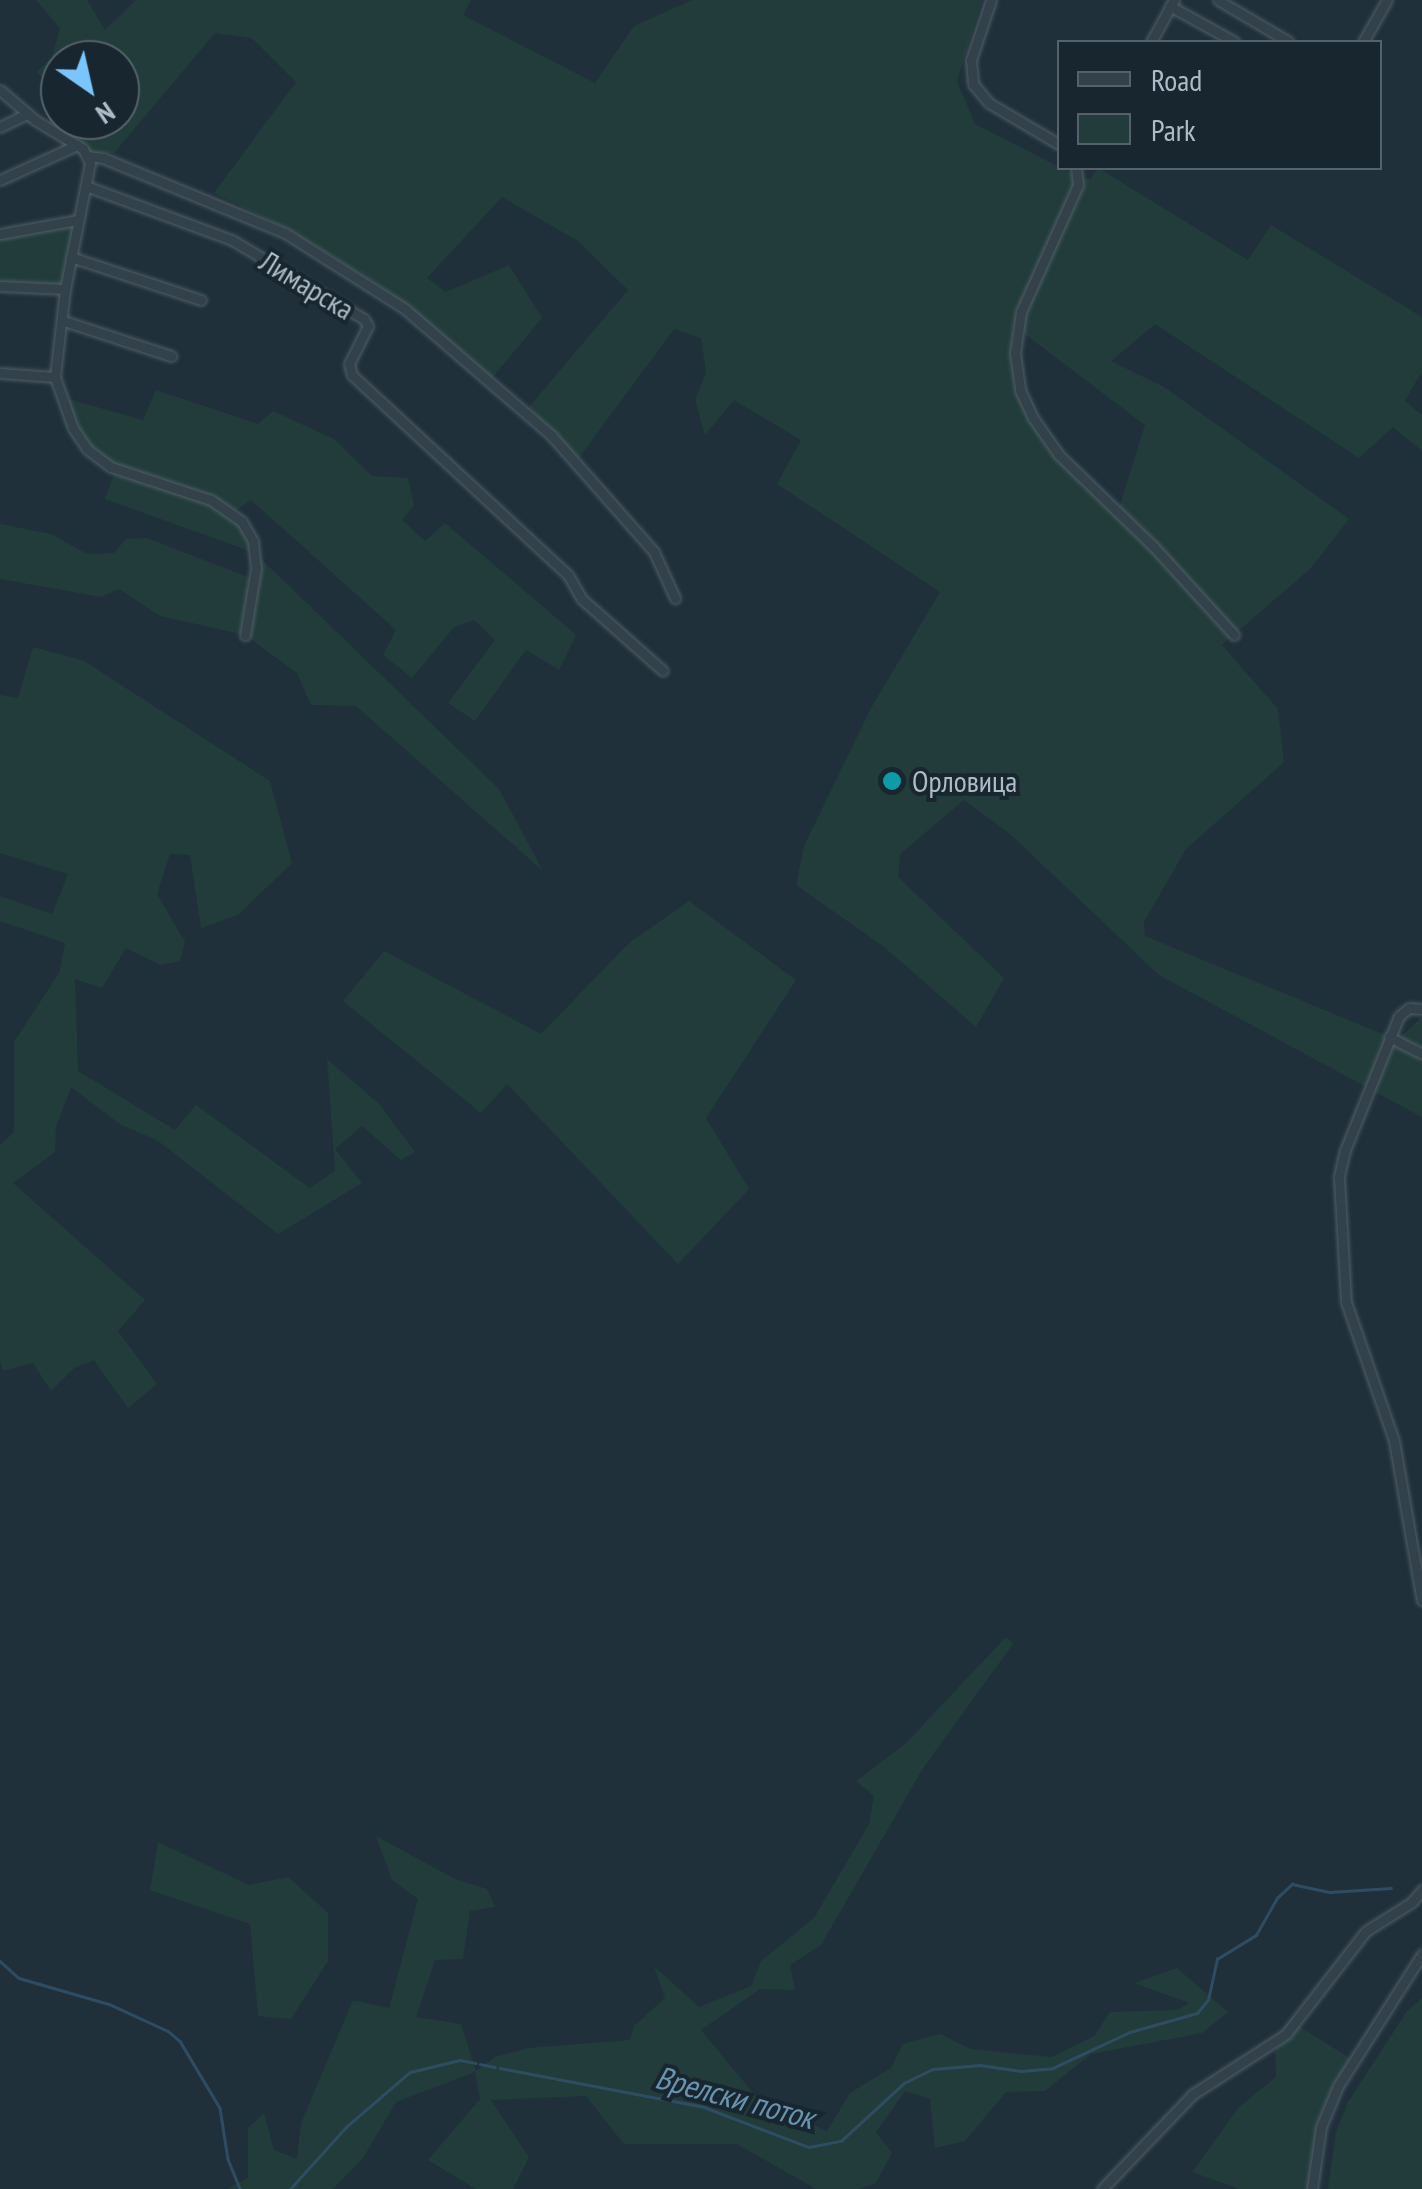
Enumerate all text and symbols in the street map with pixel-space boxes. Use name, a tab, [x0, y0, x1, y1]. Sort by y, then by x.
north arrow	[40, 40, 140, 140]
legend	[1057, 40, 1382, 170]
text: Road	[1151, 60, 1202, 99]
text: N	[89, 94, 123, 133]
text: Park	[1151, 110, 1196, 149]
street label: Лимарска	[253, 243, 361, 327]
place label: Орловица	[912, 763, 1017, 799]
marker: Орловица	[881, 770, 903, 792]
water label: Врелски поток	[652, 2057, 818, 2137]

